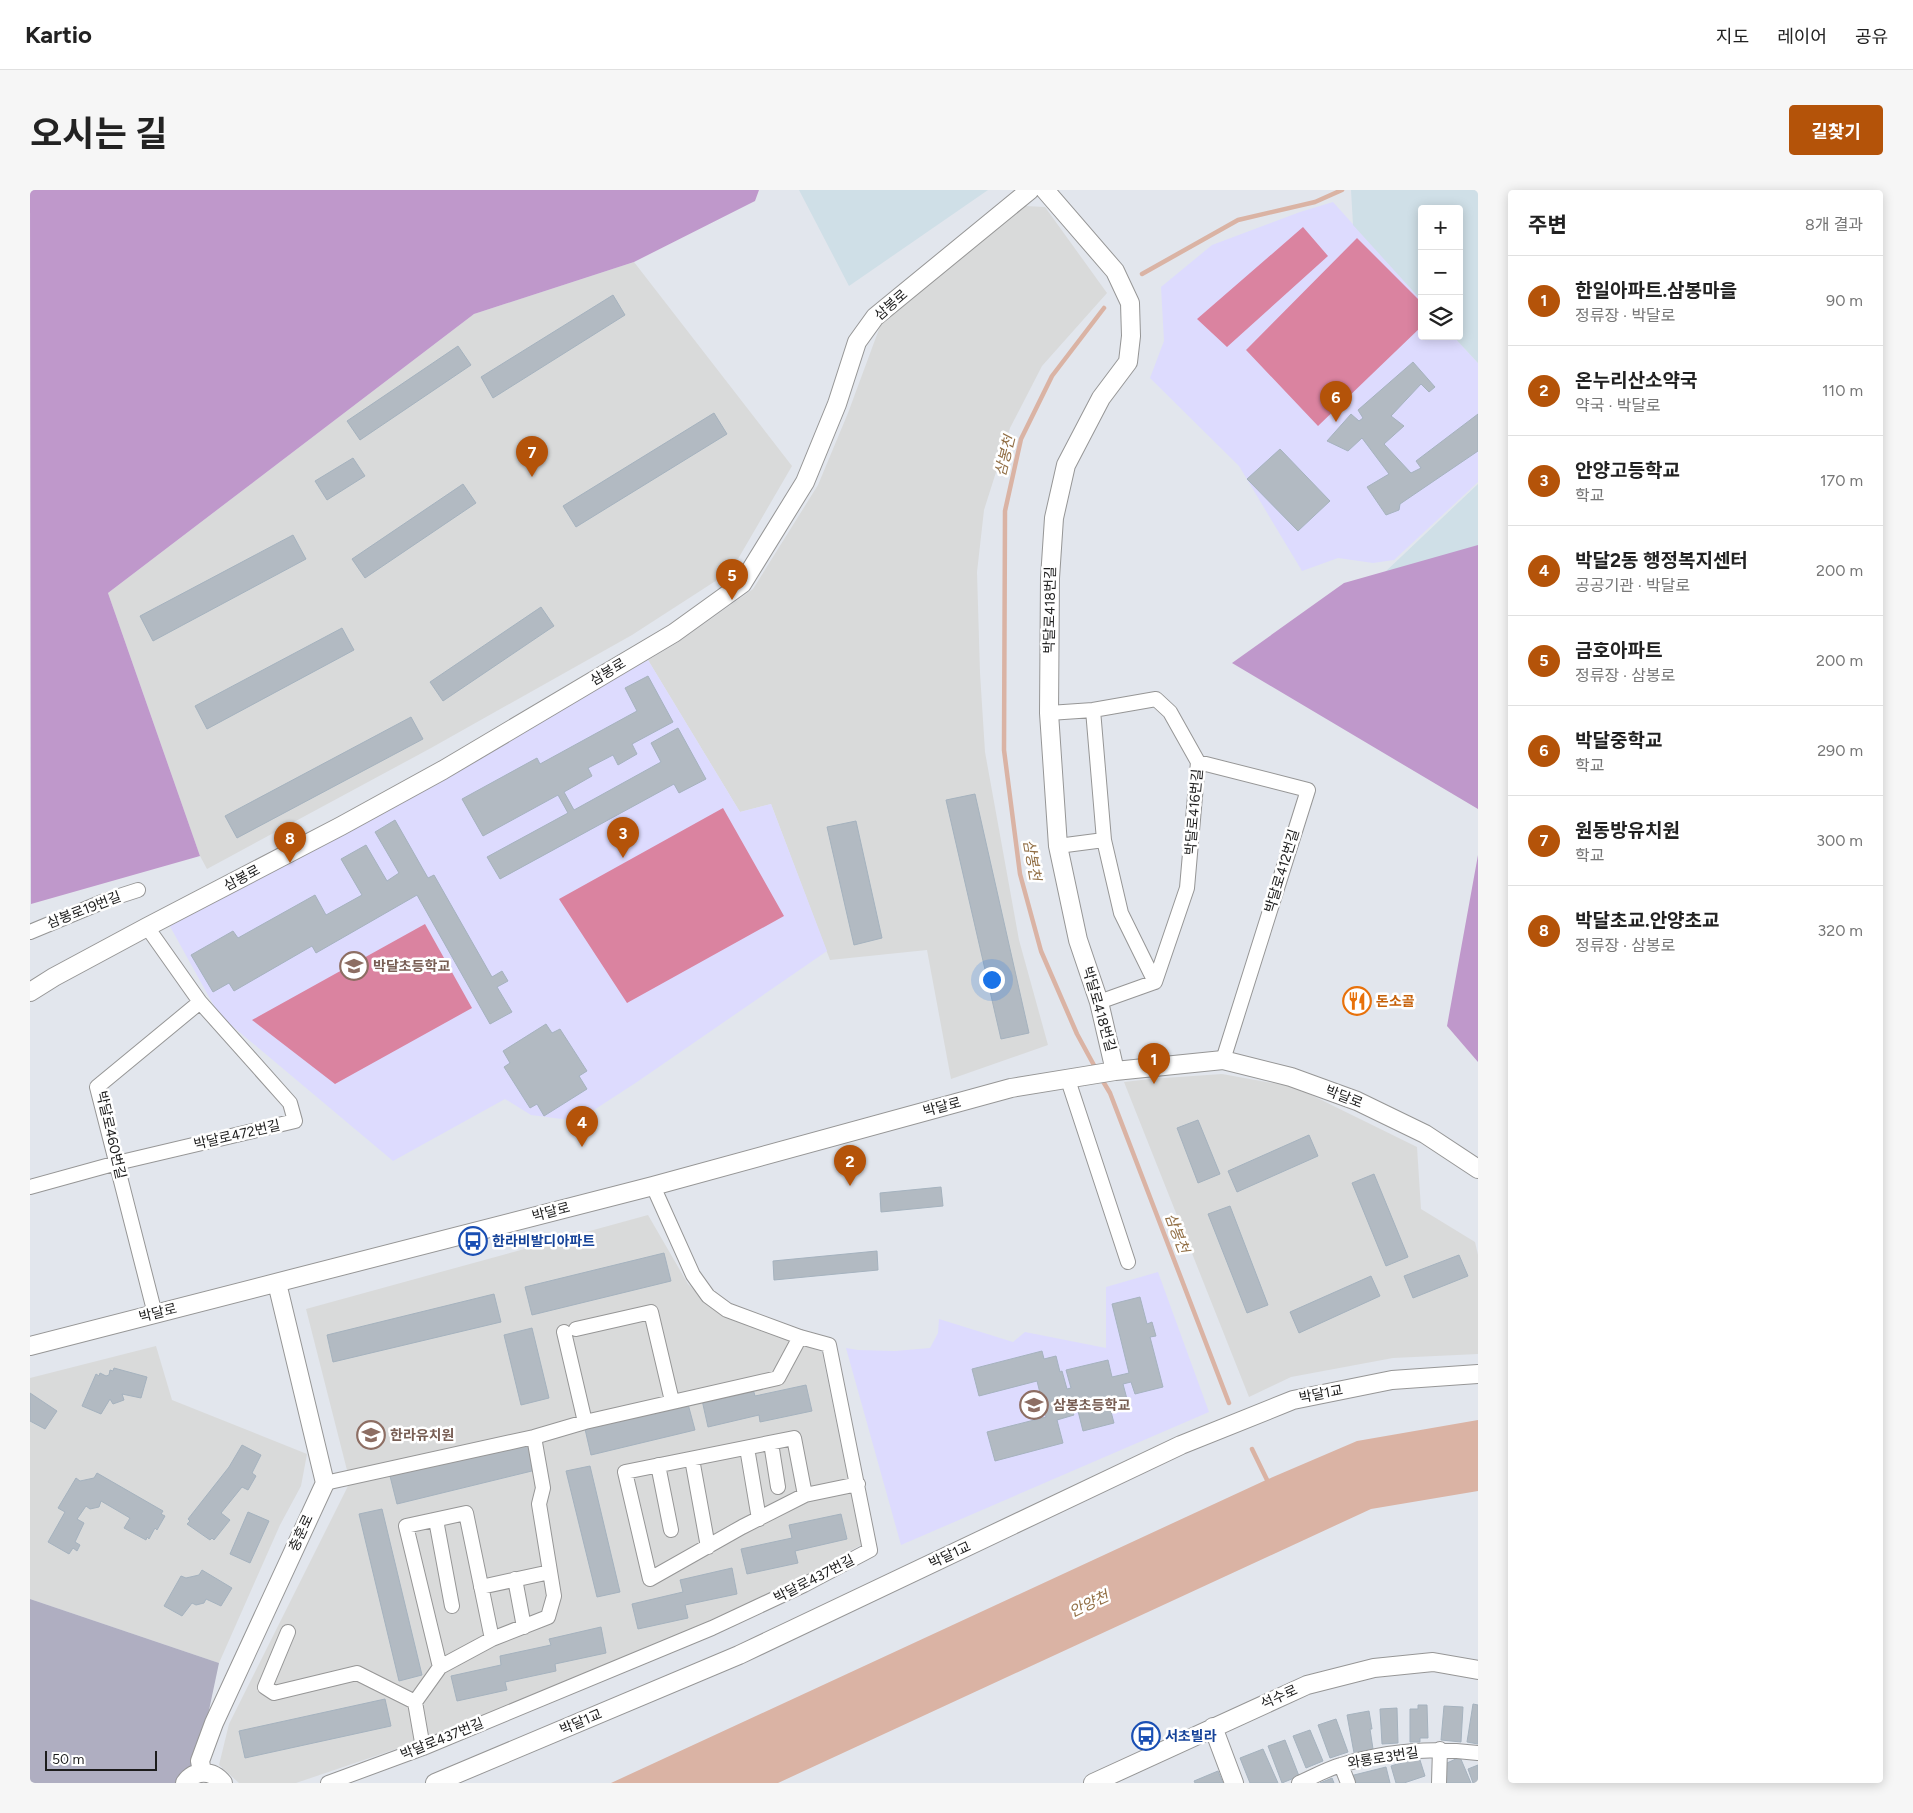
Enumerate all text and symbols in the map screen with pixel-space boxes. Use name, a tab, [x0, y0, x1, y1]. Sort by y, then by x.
text: Kartio	[25, 20, 92, 49]
text: 지도	[1716, 26, 1749, 48]
text: 레이어	[1777, 26, 1827, 48]
text: 공유	[1855, 26, 1888, 48]
button: 길찾기	[1789, 105, 1883, 155]
text: 오시는 길	[30, 113, 167, 155]
map controls	[1418, 205, 1463, 340]
button: +	[1418, 205, 1463, 250]
text: 주변	[1528, 212, 1567, 237]
text: 8개 결과	[1805, 215, 1863, 234]
button: −	[1418, 250, 1463, 295]
text: 한일아파트.삼봉마을	[1575, 279, 1737, 302]
street label: 삼봉로	[871, 286, 911, 324]
text: 1	[1541, 291, 1547, 310]
text: 90 m	[1826, 291, 1863, 310]
button: layers	[1418, 295, 1463, 340]
text: 정류장 · 박달로	[1575, 306, 1675, 325]
text: 온누리산소약국	[1575, 369, 1697, 392]
pin: 6	[1320, 381, 1352, 422]
text: 2	[1539, 381, 1549, 400]
text: 110 m	[1822, 381, 1863, 400]
text: 약국 · 박달로	[1575, 396, 1661, 415]
water label: 삼봉천	[991, 432, 1019, 478]
pin: 7	[516, 436, 548, 477]
text: 안양고등학교	[1575, 459, 1680, 482]
text: 3	[1540, 471, 1548, 490]
text: 170 m	[1820, 471, 1863, 490]
text: 학교	[1575, 486, 1604, 505]
text: 박달2동 행정복지센터	[1575, 549, 1748, 572]
pin: 5	[716, 559, 748, 600]
text: 4	[1539, 561, 1549, 580]
text: 200 m	[1816, 561, 1863, 580]
street label: 박달로418번길	[1041, 566, 1059, 654]
text: 공공기관 · 박달로	[1575, 576, 1690, 595]
text: 금호아파트	[1575, 639, 1662, 662]
text: 5	[1539, 651, 1549, 670]
text: 200 m	[1816, 651, 1863, 670]
street label: 삼봉로	[587, 655, 629, 689]
text: 정류장 · 삼봉로	[1575, 666, 1675, 685]
text: 박달중학교	[1575, 729, 1662, 752]
text: 6	[1539, 741, 1549, 760]
text: 290 m	[1817, 741, 1863, 760]
text: 학교	[1575, 756, 1604, 775]
street label: 박달로416번길	[1182, 768, 1206, 856]
pin: 3	[607, 817, 639, 858]
text: 원동방유치원	[1575, 819, 1680, 842]
pin: 8	[274, 822, 306, 863]
street label: 박달로412번길	[1261, 827, 1303, 915]
text: 7	[1540, 831, 1548, 850]
text: 300 m	[1816, 831, 1863, 850]
water label: 삼봉천	[1020, 838, 1045, 884]
text: 학교	[1575, 846, 1604, 865]
street label: 삼봉로	[221, 861, 263, 895]
street label: 삼봉로19번길	[44, 888, 124, 932]
text: 박달초교.안양초교	[1575, 909, 1720, 932]
text: 8	[1539, 921, 1549, 940]
text: 320 m	[1818, 921, 1863, 940]
text: 정류장 · 삼봉로	[1575, 936, 1675, 955]
school or university icon: 박달초등학교	[339, 951, 369, 981]
place label: 박달초등학교	[373, 958, 450, 975]
street label: 박달로418번길	[1079, 965, 1119, 1053]
your location	[979, 967, 1005, 993]
restaurant icon: 돈소골	[1342, 986, 1372, 1016]
place label: 돈소골	[1376, 993, 1415, 1010]
pin: 1	[1138, 1043, 1170, 1084]
street label: 박달로	[1323, 1082, 1365, 1112]
street label: 박달로460번길	[93, 1089, 129, 1181]
street label: 박달로	[921, 1094, 963, 1120]
pin: 4	[566, 1106, 598, 1147]
street label: 박달로472번길	[192, 1117, 282, 1153]
pin: 2	[834, 1145, 866, 1186]
street label: 박달로	[530, 1199, 572, 1225]
water label: 삼봉천	[1161, 1210, 1194, 1258]
bus stop icon: 한라비발디아파트	[458, 1226, 488, 1256]
place label: 한라비발디아파트	[492, 1233, 595, 1250]
street label: 박달로	[137, 1300, 179, 1326]
street label: 박달1교	[1298, 1381, 1345, 1407]
school or university icon: 삼봉초등학교	[1019, 1390, 1049, 1420]
place label: 삼봉초등학교	[1053, 1397, 1130, 1414]
school or university icon: 한라유치원	[356, 1420, 386, 1450]
place label: 한라유치원	[390, 1427, 454, 1444]
street label: 충훈로	[285, 1512, 317, 1554]
street label: 박달1교	[926, 1538, 974, 1572]
street label: 박달로437번길	[771, 1551, 857, 1607]
water label: 안양천	[1066, 1586, 1114, 1621]
street label: 석수로	[1258, 1681, 1300, 1713]
street label: 박달1교	[557, 1705, 605, 1739]
street label: 박달로437번길	[398, 1715, 486, 1763]
bus stop icon: 서초빌라	[1131, 1721, 1161, 1751]
place label: 서초빌라	[1165, 1728, 1217, 1745]
street label: 와룡로3번길	[1346, 1744, 1420, 1772]
scale bar	[45, 1748, 158, 1771]
text: 50 m	[52, 1751, 84, 1768]

